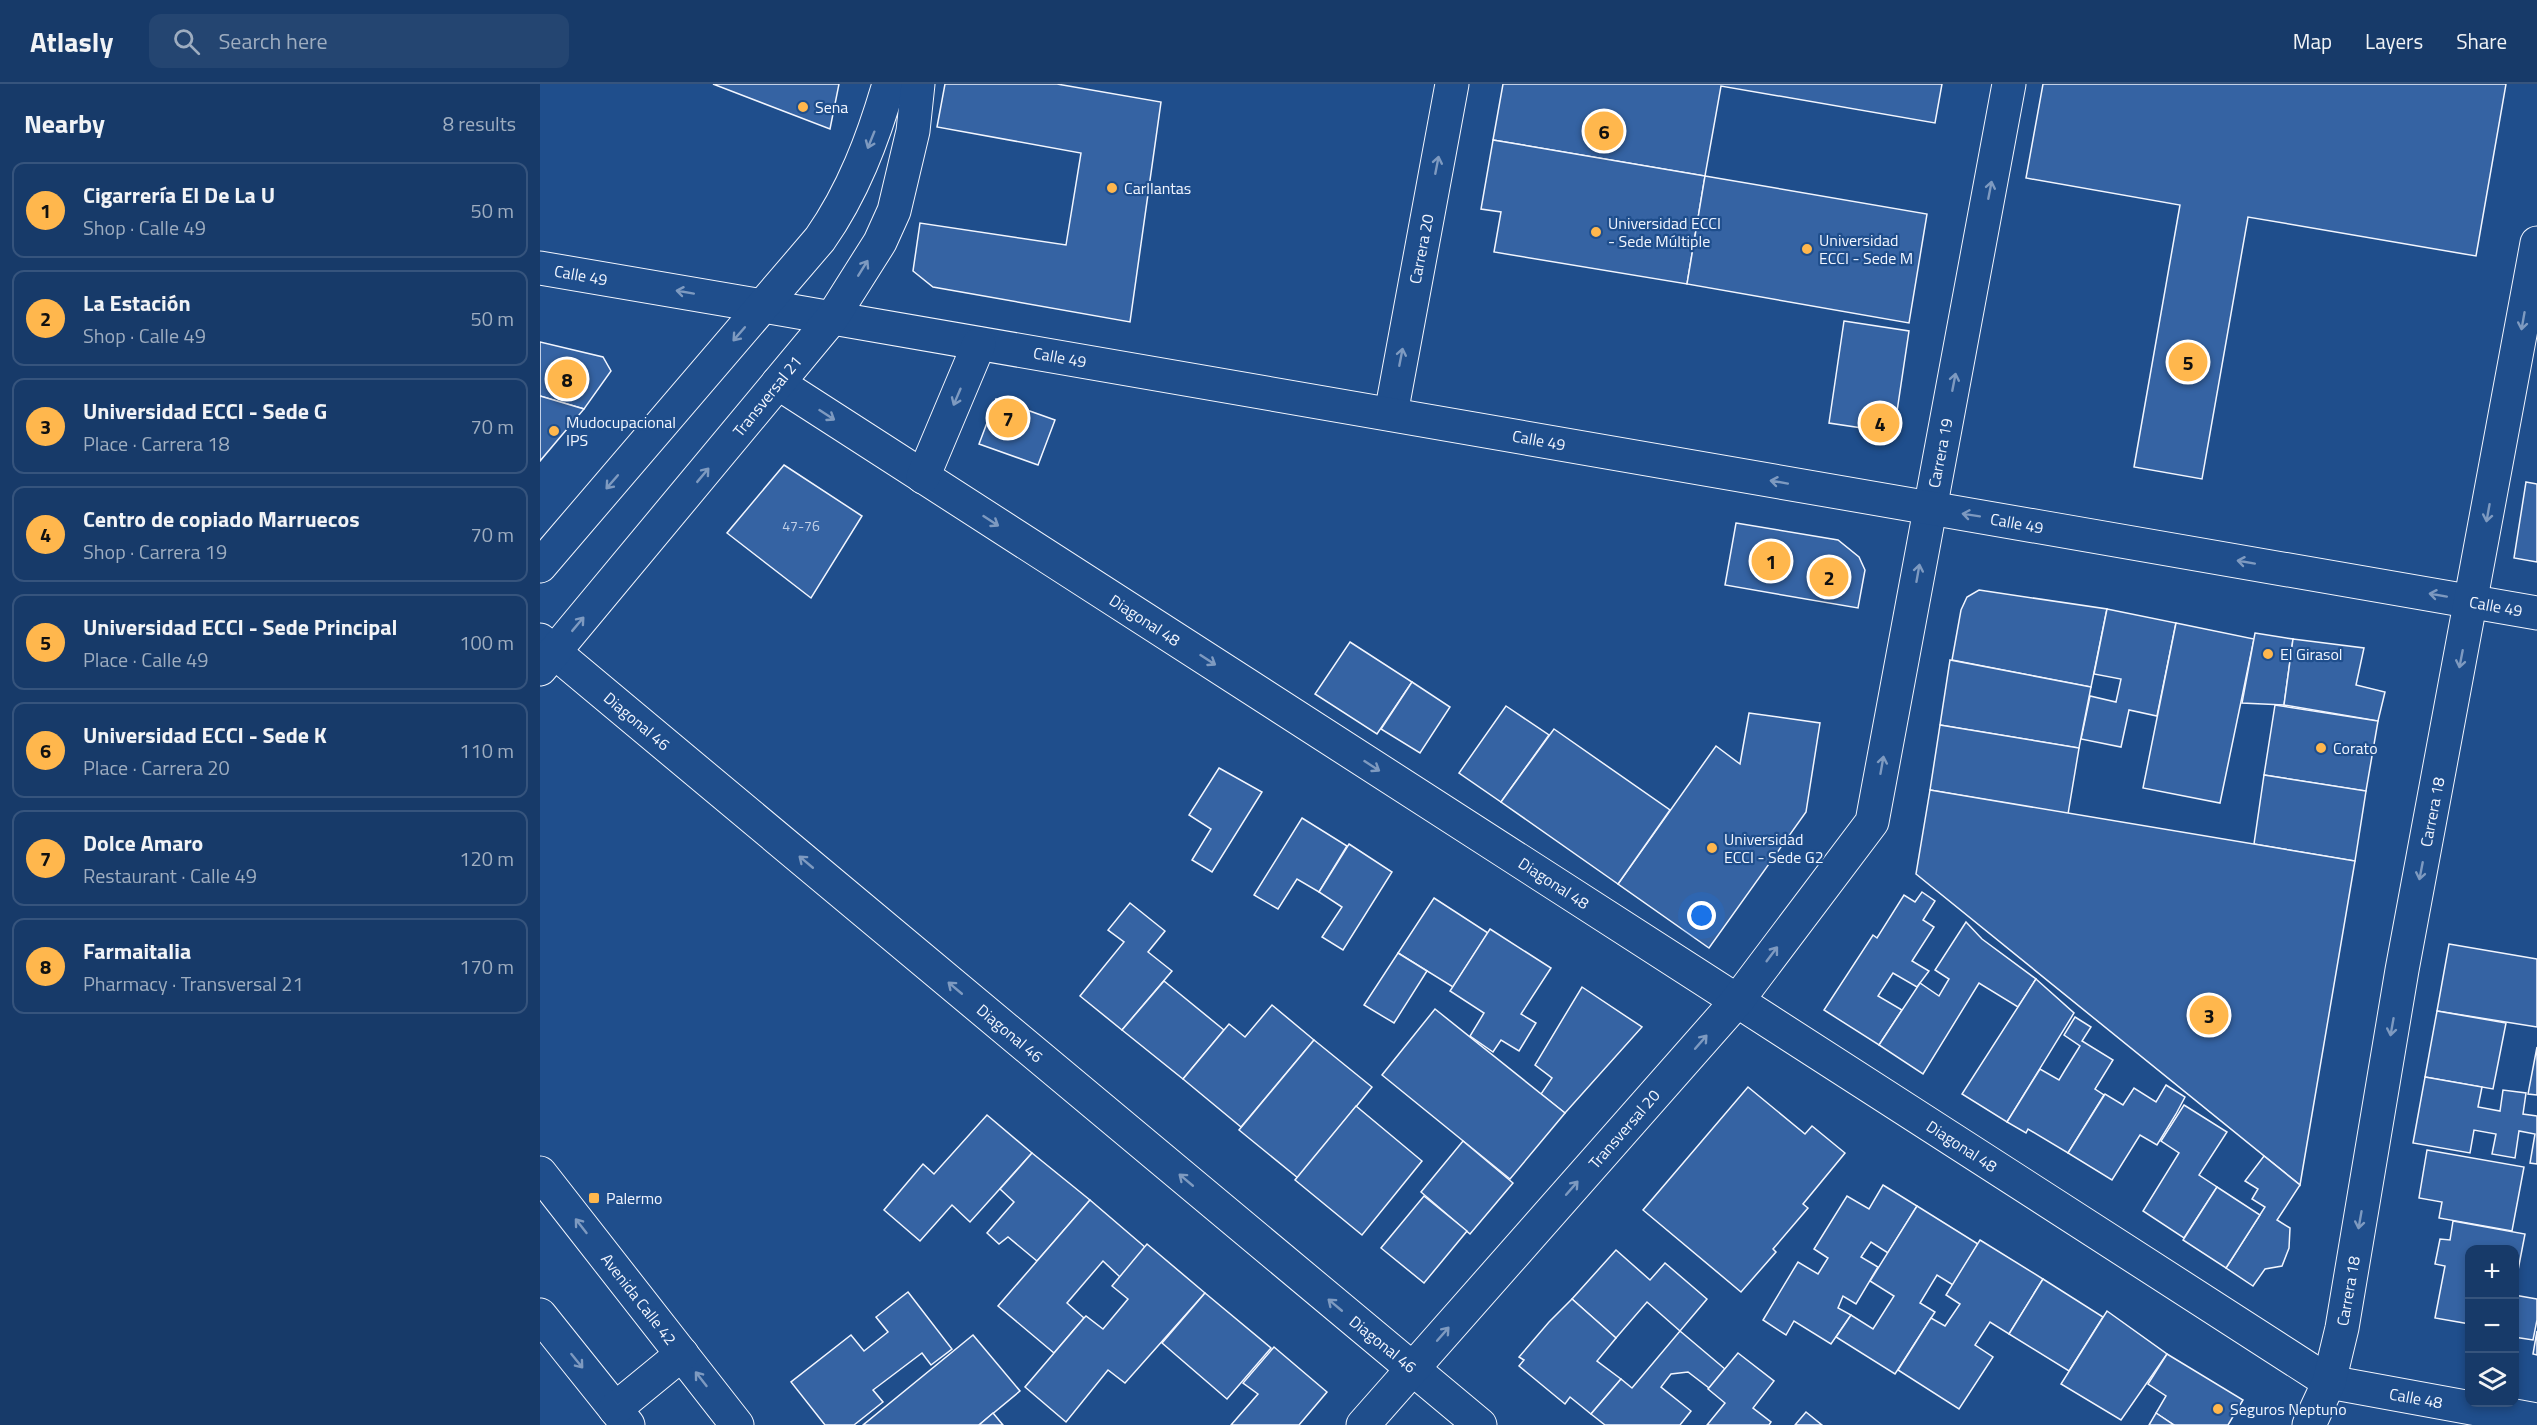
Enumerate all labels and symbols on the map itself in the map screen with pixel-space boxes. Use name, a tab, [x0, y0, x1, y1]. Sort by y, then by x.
place label: Sena	[815, 95, 848, 119]
marker: Sena	[796, 100, 810, 114]
pin: 6	[1584, 108, 1624, 154]
one-way arrow	[865, 130, 876, 148]
one-way arrow	[1432, 156, 1443, 175]
place label: Carllantas	[1124, 176, 1191, 200]
marker: Carllantas	[1105, 181, 1119, 195]
one-way arrow	[1985, 181, 1996, 200]
place label: Universidad ECCI - Sede Múltiple	[1608, 211, 1721, 253]
street label: Carrera 20	[1402, 212, 1440, 286]
marker: Universidad ECCI - Sede Múltiple	[1589, 225, 1603, 239]
place label: Universidad ECCI - Sede M	[1819, 228, 1913, 270]
marker: Universidad ECCI - Sede M	[1800, 242, 1814, 256]
street label: Calle 49	[553, 259, 610, 291]
one-way arrow	[857, 260, 869, 277]
one-way arrow	[676, 287, 695, 298]
one-way arrow	[2517, 310, 2528, 330]
one-way arrow	[732, 326, 746, 341]
pin: 5	[2168, 340, 2208, 384]
street label: Calle 49	[1032, 341, 1089, 373]
one-way arrow	[1396, 348, 1407, 367]
street label: Transversal 21	[727, 350, 807, 442]
pin: 8	[548, 356, 586, 402]
one-way arrow	[1949, 372, 1960, 392]
one-way arrow	[950, 388, 962, 406]
pin: 7	[988, 396, 1028, 440]
pin: 4	[1860, 400, 1900, 446]
one-way arrow	[818, 409, 835, 421]
place label: Mudocupacional IPS	[566, 410, 676, 452]
street label: Carrera 19	[1921, 416, 1959, 490]
marker: Mudocupacional IPS	[547, 424, 561, 438]
street label: Calle 49	[1511, 424, 1568, 456]
one-way arrow	[696, 467, 709, 483]
one-way arrow	[605, 474, 619, 489]
one-way arrow	[1769, 476, 1789, 487]
one-way arrow	[2482, 502, 2493, 522]
street label: Calle 49	[1989, 507, 2046, 539]
one-way arrow	[1962, 509, 1981, 520]
house number: 47-76	[782, 515, 820, 536]
one-way arrow	[982, 515, 999, 527]
pin: 1	[1752, 538, 1790, 584]
pin: 2	[1810, 554, 1848, 600]
one-way arrow	[2237, 556, 2256, 567]
one-way arrow	[1913, 564, 1924, 583]
street label: Diagonal 48	[1105, 588, 1185, 652]
one-way arrow	[2429, 589, 2448, 600]
street label: Calle 49	[2468, 590, 2525, 622]
one-way arrow	[571, 617, 584, 633]
place label: El Girasol	[2280, 642, 2343, 666]
marker: El Girasol	[2261, 647, 2275, 661]
one-way arrow	[2455, 648, 2466, 668]
one-way arrow	[1199, 655, 1216, 667]
street label: Diagonal 46	[599, 686, 675, 756]
place label: Corato	[2333, 736, 2378, 760]
marker: Corato	[2314, 741, 2328, 755]
one-way arrow	[1877, 756, 1888, 775]
one-way arrow	[1363, 760, 1380, 772]
street label: Carrera 18	[2413, 775, 2451, 849]
place label: Universidad ECCI - Sede G2	[1724, 827, 1824, 869]
marker: Universidad ECCI - Sede G2	[1705, 841, 1719, 855]
street label: Diagonal 48	[1514, 851, 1594, 915]
one-way arrow	[798, 856, 814, 869]
one-way arrow	[2415, 861, 2426, 880]
your location	[1687, 901, 1716, 930]
one-way arrow	[1766, 946, 1779, 962]
one-way arrow	[947, 981, 963, 994]
pin: 3	[2190, 992, 2228, 1038]
street label: Diagonal 46	[972, 998, 1048, 1068]
one-way arrow	[2387, 1017, 2398, 1037]
one-way arrow	[1694, 1034, 1708, 1049]
street label: Transversal 20	[1583, 1084, 1665, 1174]
street label: Diagonal 48	[1922, 1114, 2002, 1178]
one-way arrow	[1178, 1173, 1194, 1186]
one-way arrow	[1565, 1181, 1579, 1196]
place label: Palermo	[606, 1186, 663, 1210]
marker: Palermo	[587, 1191, 601, 1205]
one-way arrow	[2354, 1209, 2365, 1229]
one-way arrow	[574, 1218, 587, 1234]
street label: Avenida Calle 42	[595, 1248, 683, 1350]
street label: Carrera 18	[2330, 1254, 2366, 1328]
one-way arrow	[1327, 1298, 1343, 1311]
street label: Diagonal 46	[1344, 1309, 1422, 1379]
one-way arrow	[1436, 1327, 1450, 1342]
one-way arrow	[570, 1353, 583, 1369]
one-way arrow	[695, 1371, 708, 1387]
street label: Calle 48	[2388, 1382, 2445, 1414]
place label: Seguros Neptuno	[2230, 1397, 2347, 1421]
marker: Seguros Neptuno	[2211, 1402, 2225, 1416]

